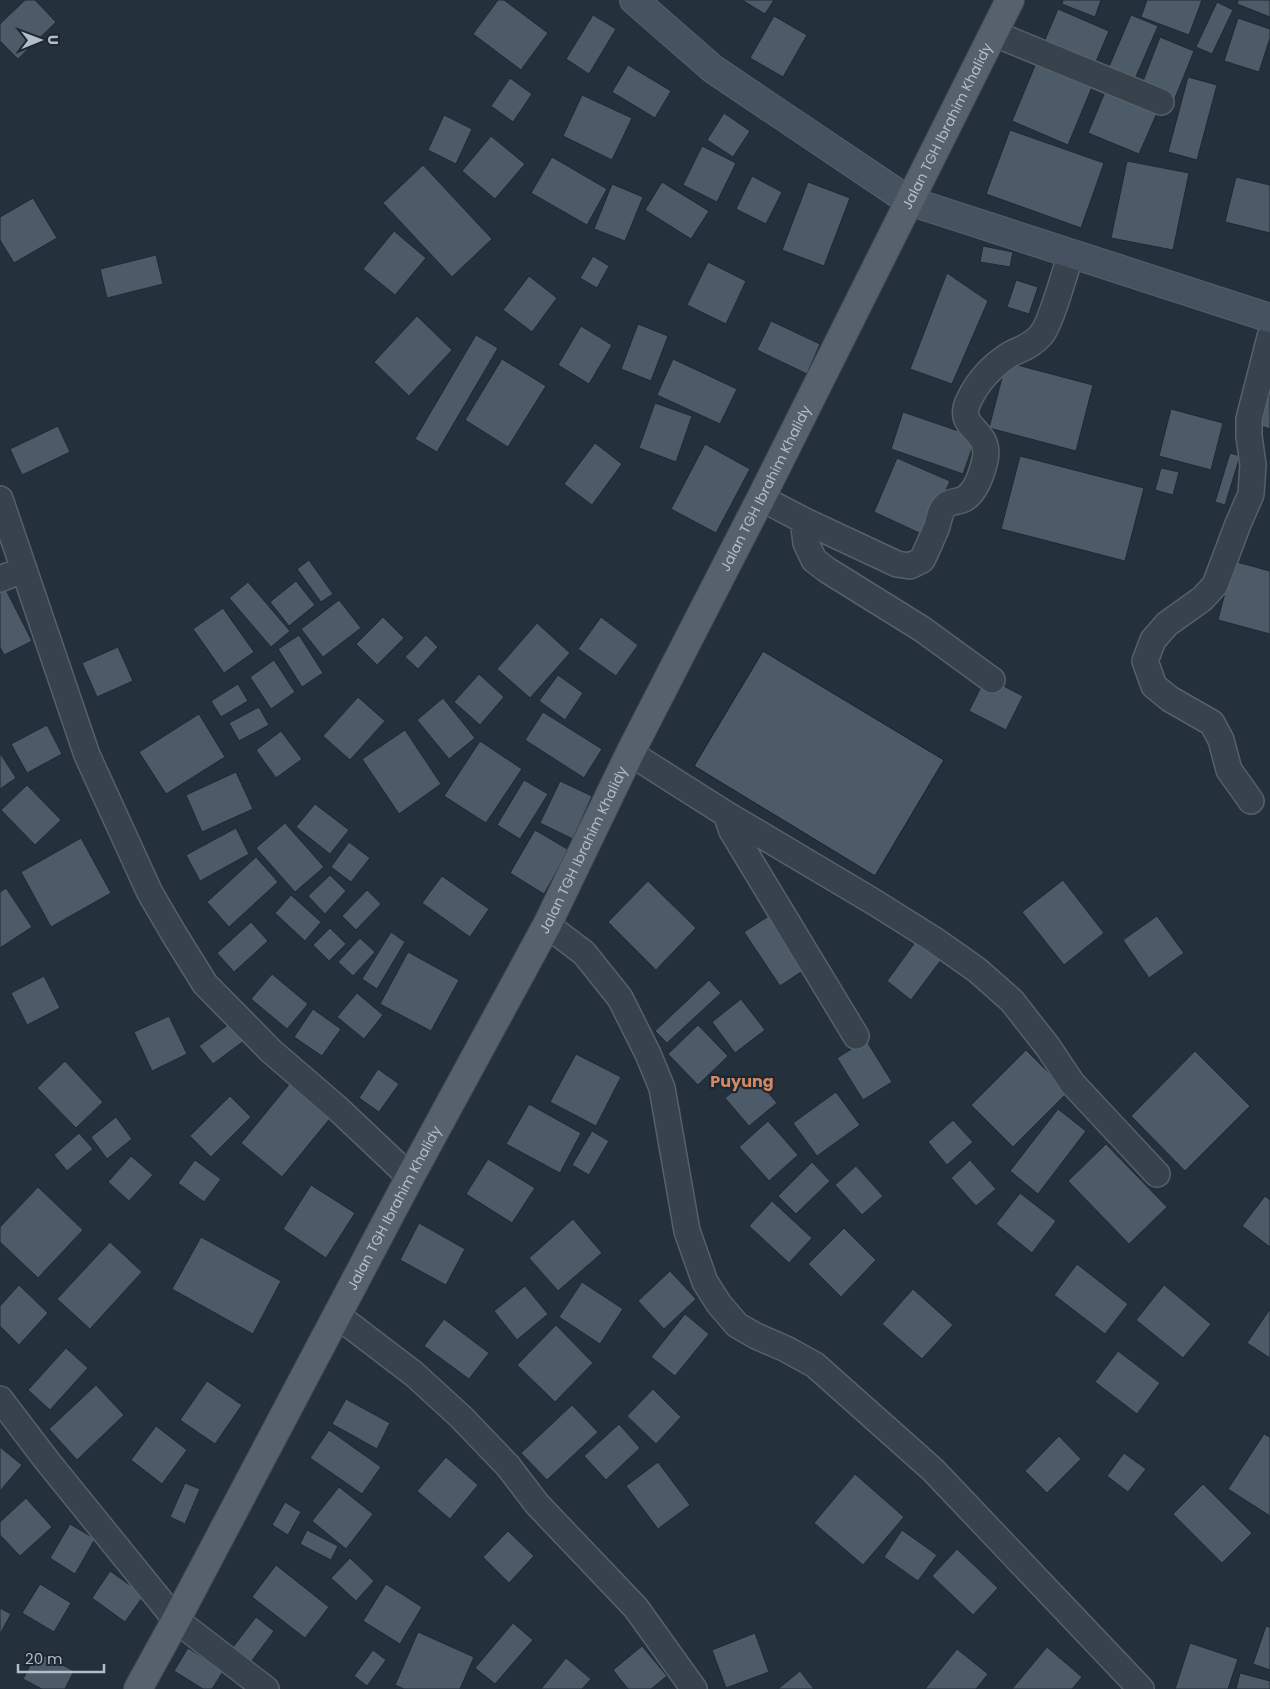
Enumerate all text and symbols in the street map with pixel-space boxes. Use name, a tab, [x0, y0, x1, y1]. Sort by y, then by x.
north arrow	[15, 15, 65, 65]
text: U	[43, 35, 63, 45]
street label: Jalan TGH Ibrahim Khalidy	[897, 39, 997, 213]
street label: Jalan TGH Ibrahim Khalidy	[715, 402, 816, 575]
street label: Jalan TGH Ibrahim Khalidy	[534, 763, 632, 937]
district label: Puyung	[710, 1070, 774, 1093]
street label: Jalan TGH Ibrahim Khalidy	[342, 1122, 446, 1294]
scale bar	[18, 1642, 104, 1674]
text: 20 m	[25, 1648, 63, 1669]

